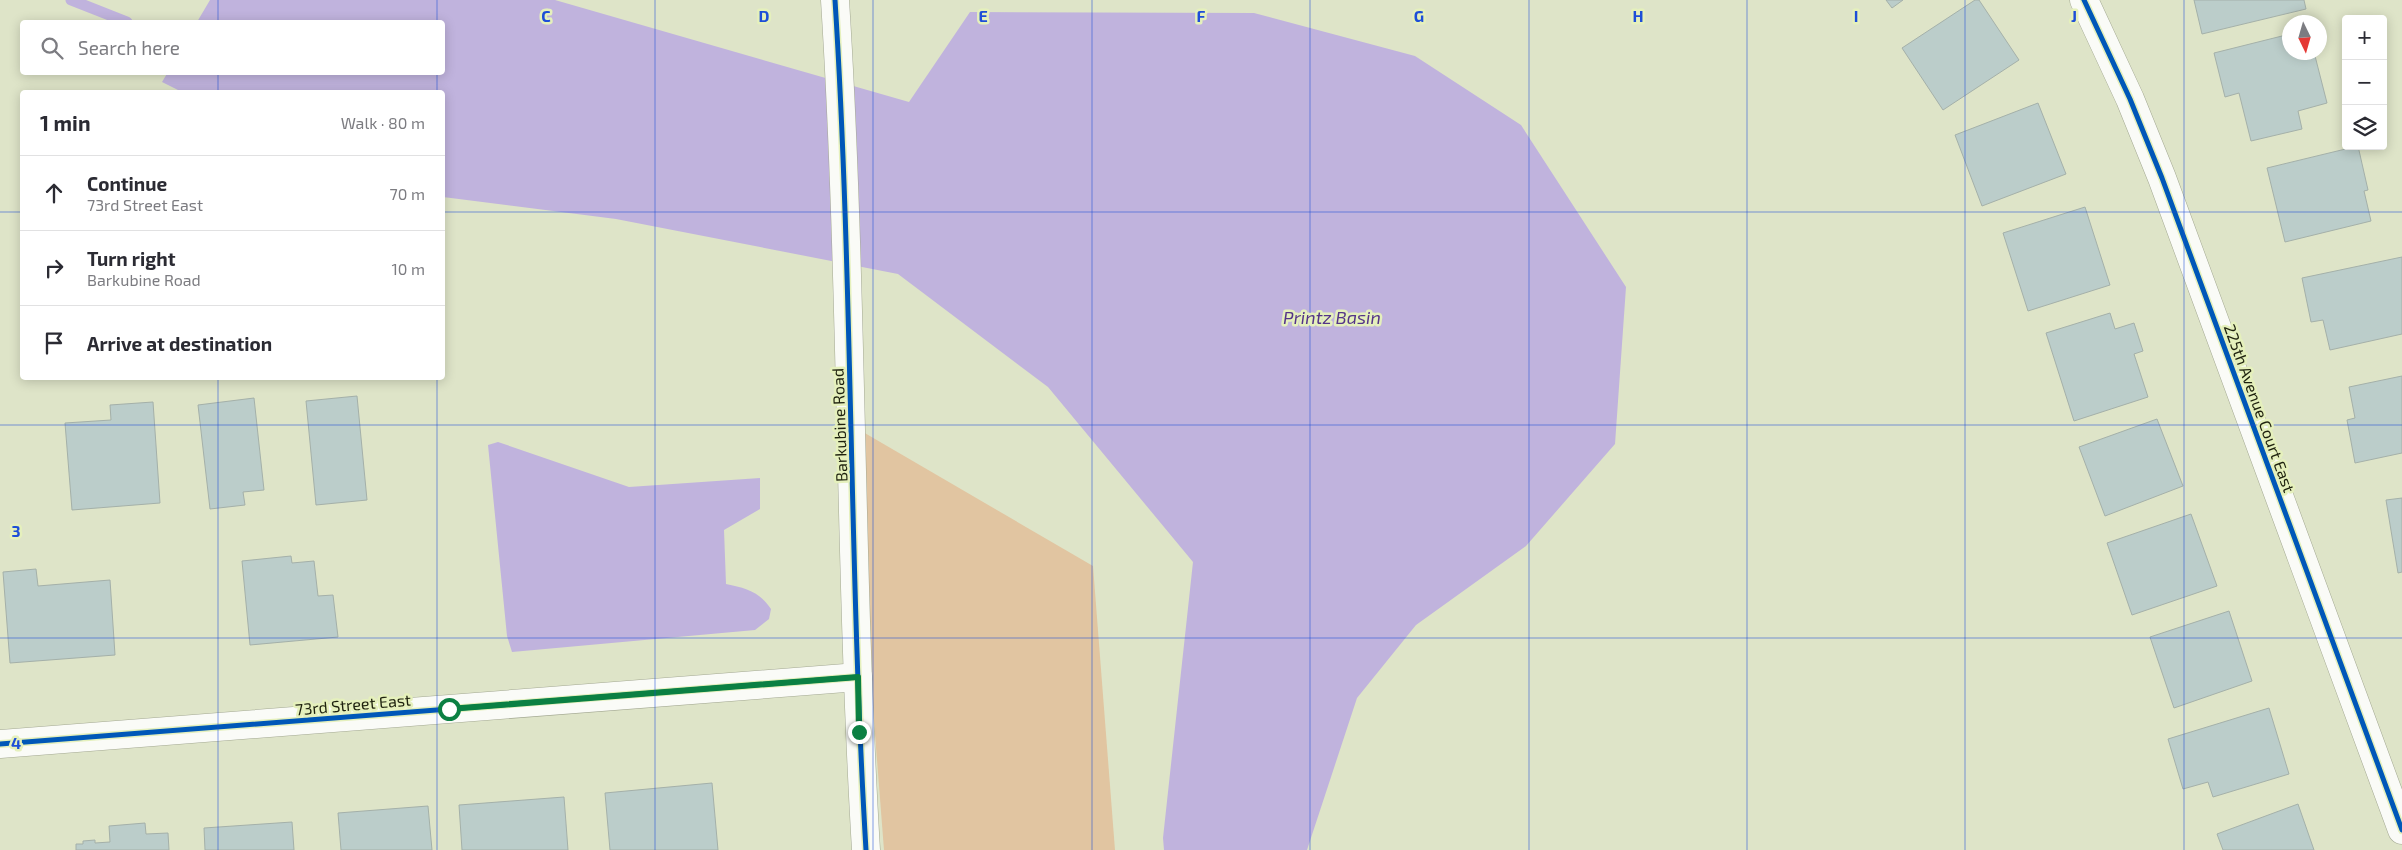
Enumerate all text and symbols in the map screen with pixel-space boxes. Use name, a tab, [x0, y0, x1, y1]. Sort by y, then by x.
text: C	[541, 6, 551, 25]
text: D	[759, 6, 770, 25]
text: E	[978, 6, 988, 25]
text: F	[1197, 6, 1206, 25]
text: G	[1414, 6, 1424, 25]
text: H	[1632, 6, 1644, 25]
text: I	[1854, 6, 1858, 25]
text: J	[2071, 6, 2077, 25]
north arrow	[2282, 15, 2327, 60]
map controls	[2342, 15, 2387, 150]
button: +	[2342, 15, 2387, 60]
search box	[20, 20, 445, 75]
icon: search	[38, 34, 66, 62]
text: Search here	[78, 36, 180, 59]
button: −	[2342, 60, 2387, 105]
button: layers	[2342, 105, 2387, 150]
text: 1 min	[40, 110, 91, 135]
text: Walk · 80 m	[341, 113, 425, 132]
text: Continue	[87, 172, 167, 195]
icon: ahead	[40, 179, 68, 207]
text: 70 m	[390, 184, 425, 203]
text: 73rd Street East	[87, 195, 203, 214]
text: Turn right	[87, 247, 175, 270]
icon: right	[40, 254, 68, 282]
text: 10 m	[391, 259, 425, 278]
text: Barkubine Road	[87, 270, 201, 289]
water label: Printz Basin	[1283, 306, 1381, 328]
street label: 225th Avenue Court East	[2221, 321, 2299, 495]
icon: arrive	[40, 329, 68, 357]
text: Arrive at destination	[87, 332, 272, 355]
street label: Barkubine Road	[828, 368, 850, 482]
text: 3	[11, 521, 21, 540]
street label: 73rd Street East	[294, 689, 412, 719]
route start	[438, 698, 461, 721]
route end	[848, 721, 871, 744]
text: 4	[11, 733, 21, 752]

